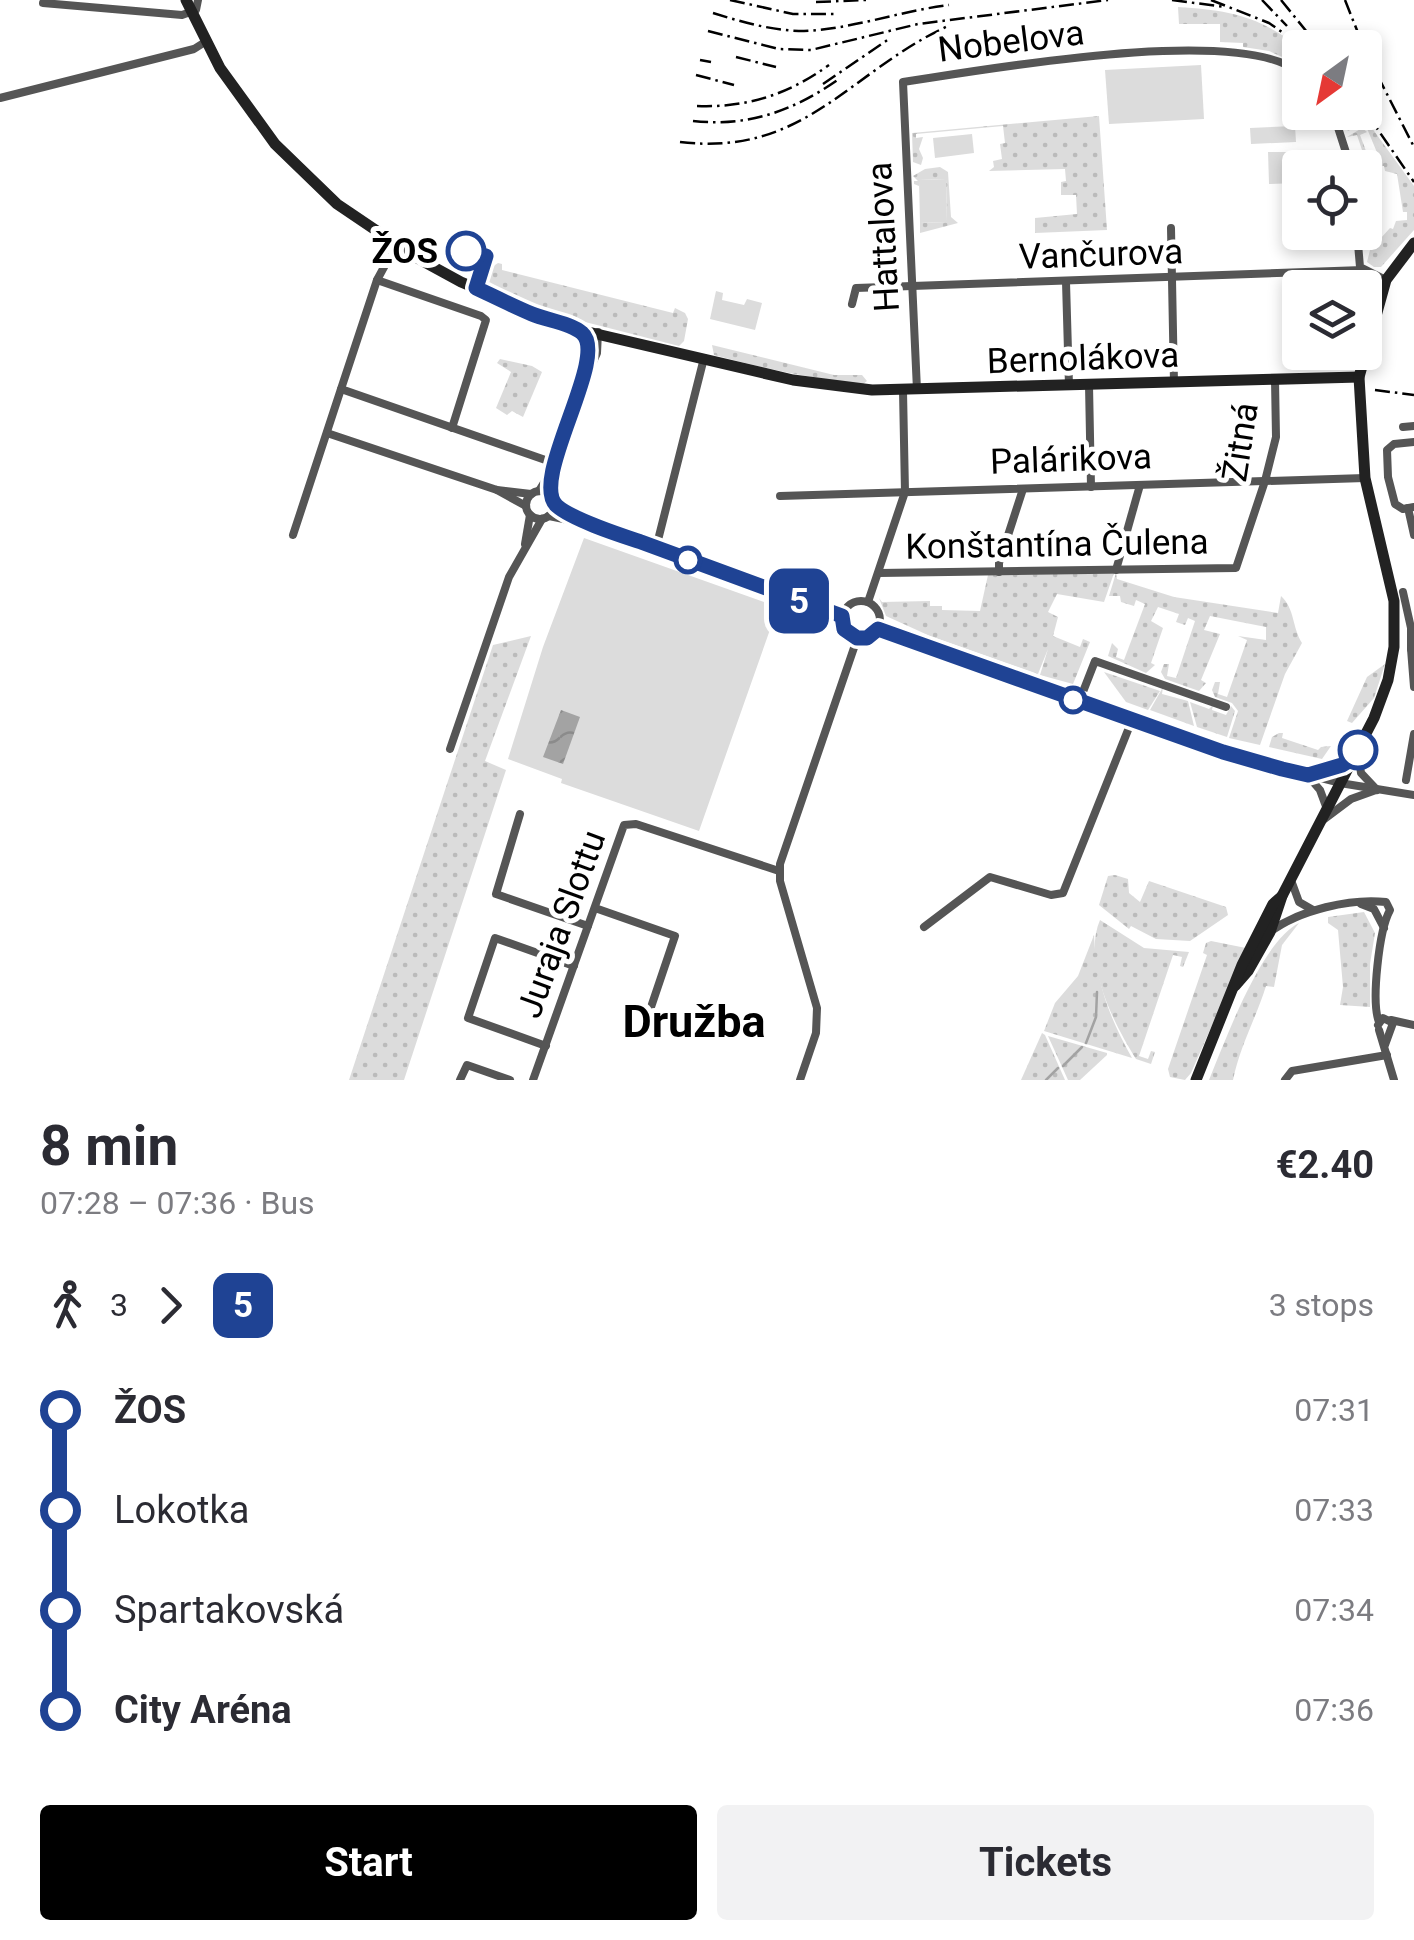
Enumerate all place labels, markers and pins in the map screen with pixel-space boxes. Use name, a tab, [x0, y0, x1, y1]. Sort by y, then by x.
place label: ŽOS	[372, 231, 438, 272]
marker: ŽOS	[447, 232, 485, 270]
unlabelled marker	[675, 547, 701, 573]
unlabelled marker	[1060, 687, 1086, 713]
unlabelled marker	[1339, 731, 1377, 769]

